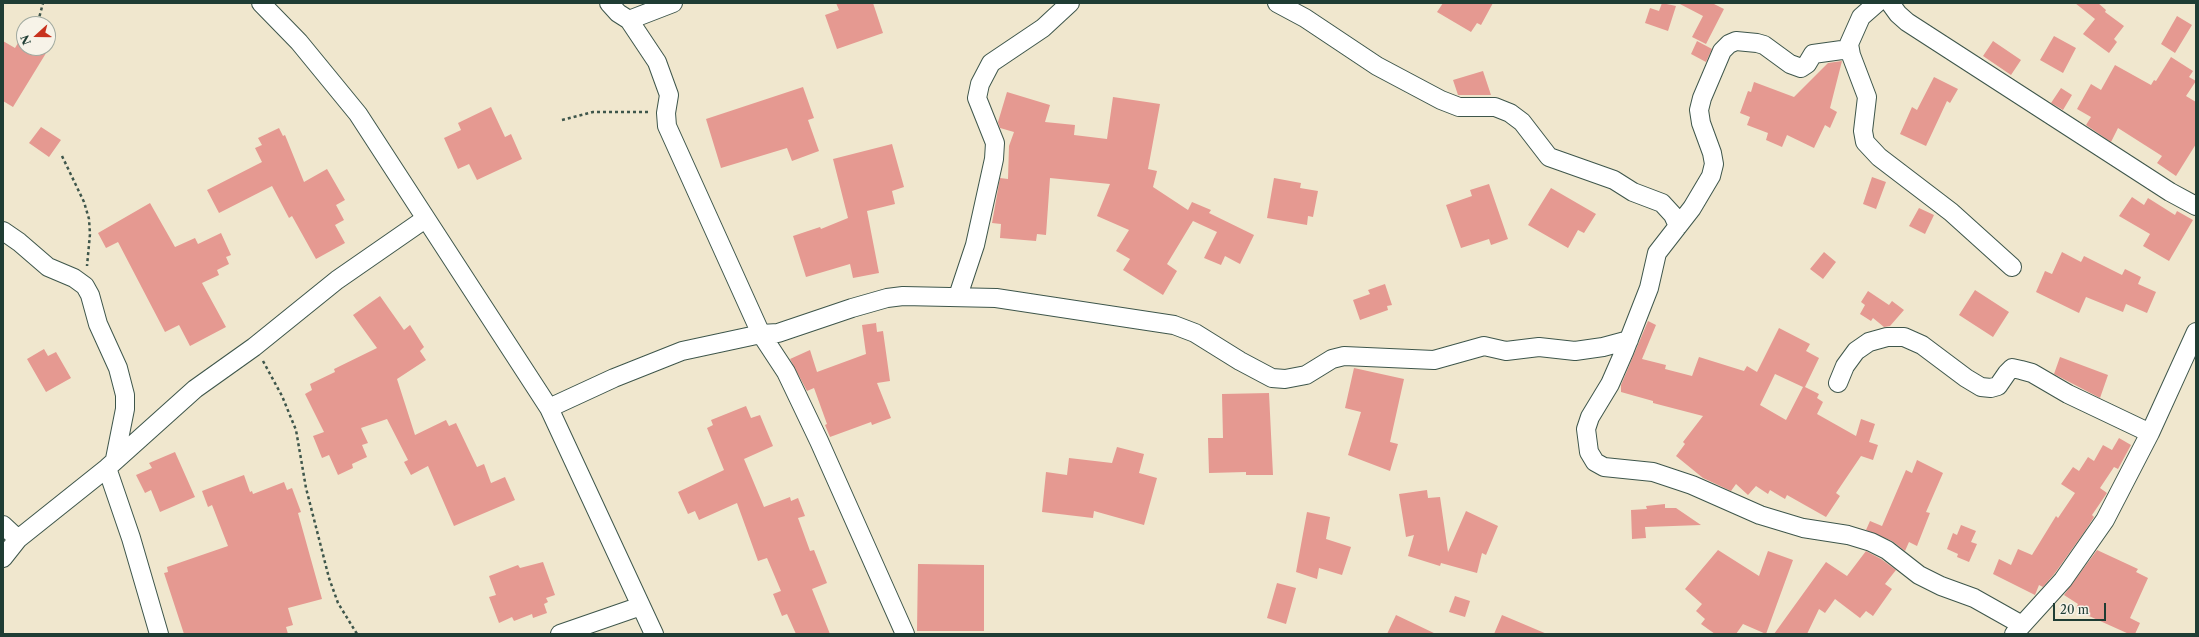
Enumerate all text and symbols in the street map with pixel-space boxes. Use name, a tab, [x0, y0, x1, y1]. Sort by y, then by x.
north arrow	[16, 16, 56, 56]
text: N	[17, 33, 34, 47]
scale bar	[2055, 595, 2108, 621]
text: 20 m	[2060, 602, 2089, 617]

